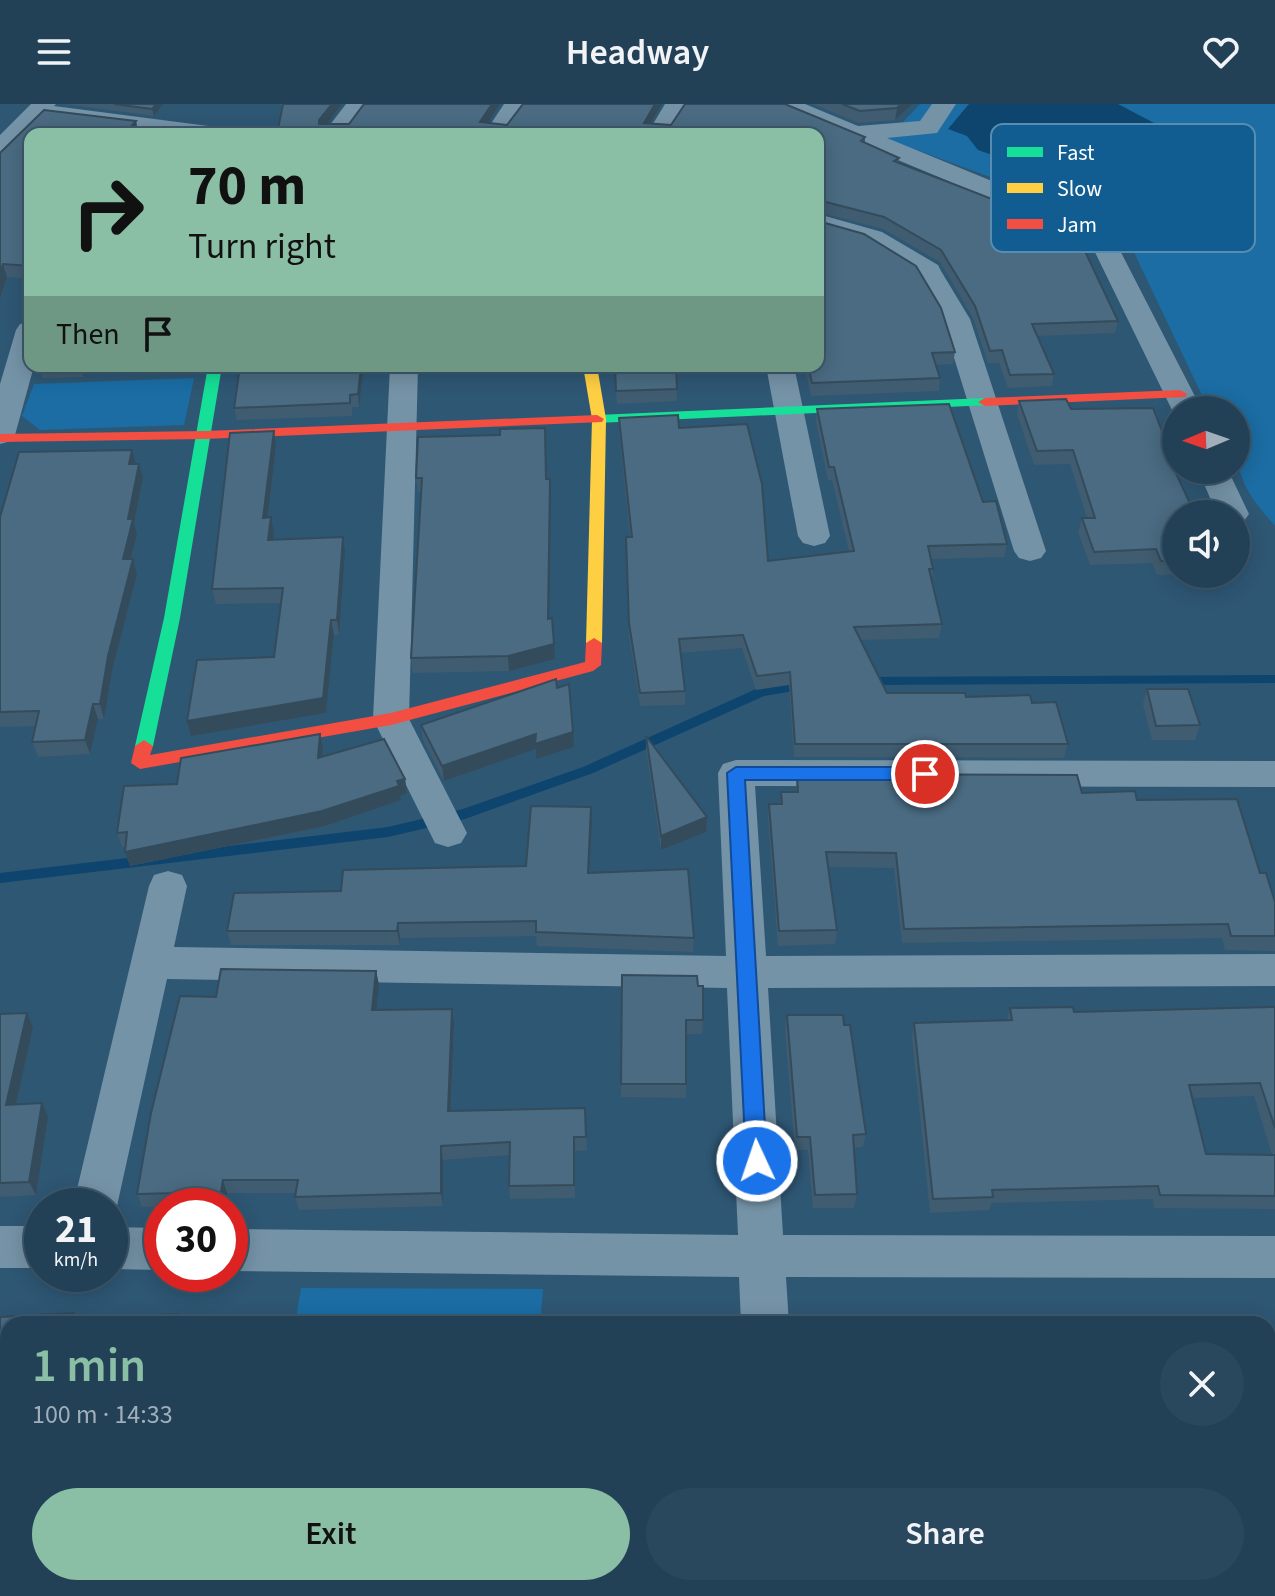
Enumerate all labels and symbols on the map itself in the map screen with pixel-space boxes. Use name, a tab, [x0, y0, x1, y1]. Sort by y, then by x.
legend	[991, 124, 1255, 252]
text: Fast	[1057, 137, 1095, 169]
text: Slow	[1057, 173, 1102, 205]
text: Jam	[1057, 209, 1097, 241]
north arrow	[1162, 396, 1250, 484]
pin	[891, 740, 959, 808]
position arrow	[715, 1119, 799, 1203]
speed limit sign: 30	[144, 1188, 248, 1292]

